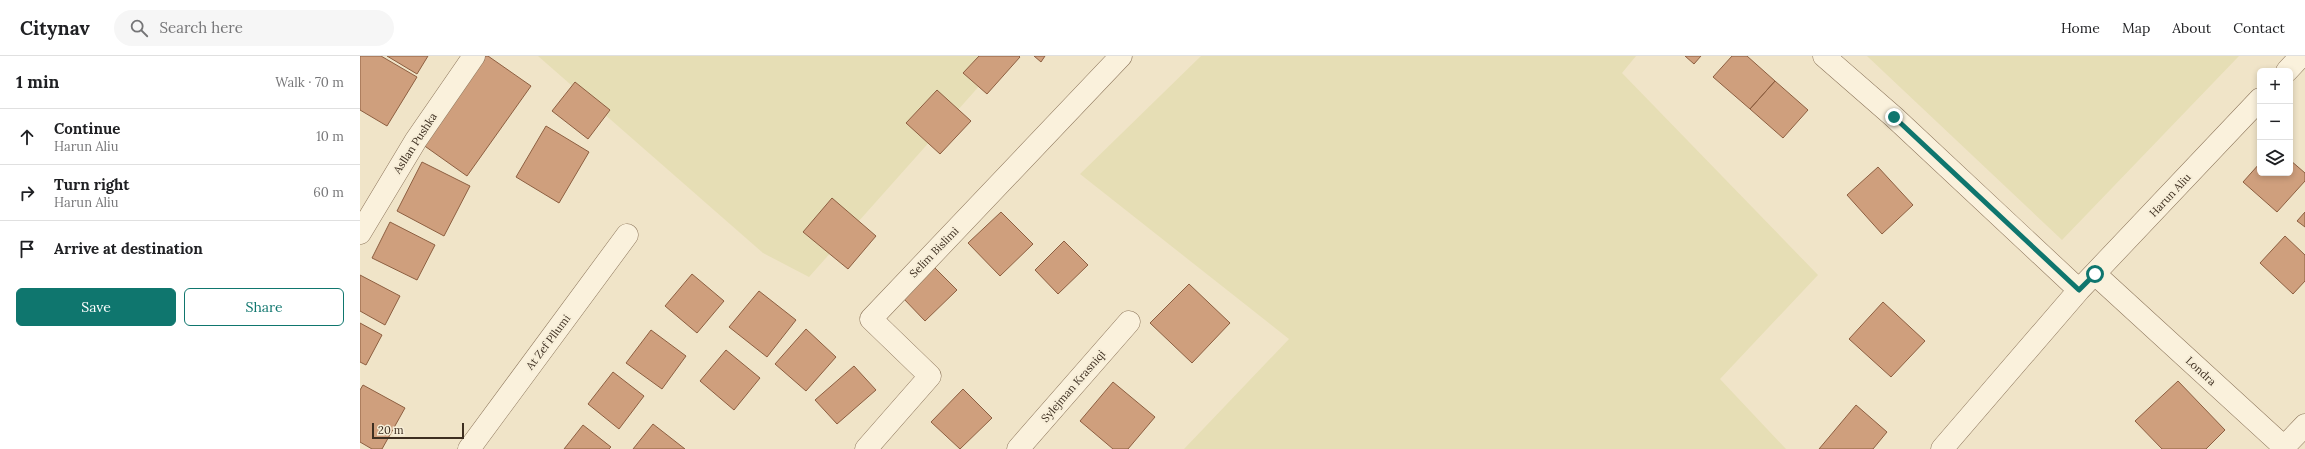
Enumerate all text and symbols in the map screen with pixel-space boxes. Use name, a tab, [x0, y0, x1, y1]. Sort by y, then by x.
search box	[114, 10, 394, 46]
text: Citynav	[20, 16, 90, 40]
icon: search	[128, 17, 150, 39]
text: Search here	[160, 18, 243, 37]
text: Home	[2061, 19, 2100, 37]
text: Map	[2122, 19, 2150, 37]
text: About	[2172, 19, 2211, 37]
text: Contact	[2233, 19, 2285, 37]
map controls	[2257, 68, 2293, 176]
button: +	[2257, 68, 2293, 104]
text: 1 min	[16, 71, 59, 93]
text: Walk · 70 m	[275, 74, 344, 91]
button: −	[2257, 104, 2293, 140]
route end	[1885, 108, 1903, 126]
street label: Asllan Pushka	[390, 110, 440, 177]
text: Continue	[54, 119, 120, 138]
icon: ahead	[16, 126, 38, 148]
text: 10 m	[316, 128, 344, 145]
text: Harun Aliu	[54, 138, 119, 155]
button: layers	[2257, 140, 2293, 176]
street label: Harun Aliu	[2146, 170, 2194, 220]
text: Turn right	[54, 175, 130, 194]
icon: right	[16, 182, 38, 204]
text: 60 m	[313, 184, 344, 201]
text: Harun Aliu	[54, 194, 119, 211]
street label: Selim Bislimi	[906, 224, 962, 280]
icon: arrive	[16, 238, 38, 260]
text: Arrive at destination	[54, 239, 203, 258]
route start	[2086, 265, 2104, 283]
button: Save	[16, 288, 176, 326]
button: Share	[184, 288, 344, 326]
street label: At Zef Pllumi	[522, 312, 573, 373]
street label: Sylejman Krasniqi	[1038, 347, 1108, 425]
street label: Londra	[2183, 353, 2219, 389]
scale bar	[372, 421, 464, 440]
text: 20 m	[378, 423, 403, 437]

